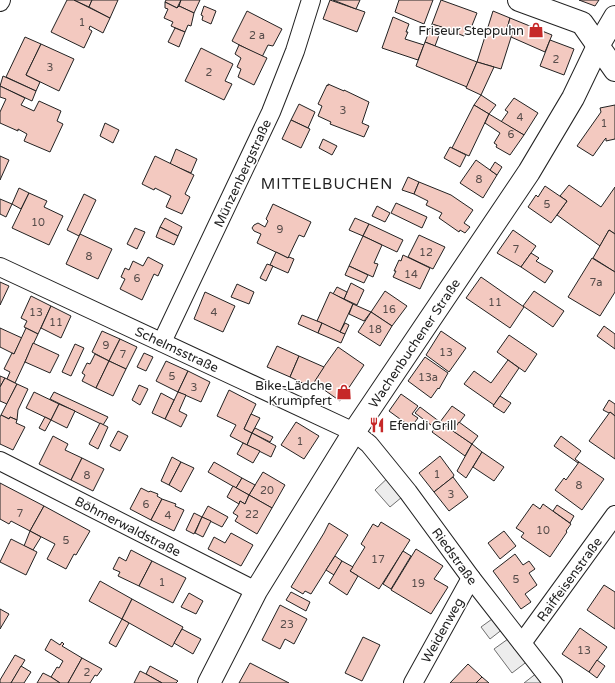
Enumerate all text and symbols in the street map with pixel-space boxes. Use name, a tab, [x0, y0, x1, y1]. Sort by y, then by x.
house number: 1	[79, 16, 85, 29]
shop icon: Friseur Steppuhn	[527, 21, 545, 39]
place label: Friseur Steppuhn	[418, 23, 524, 39]
house number: 2 a	[249, 29, 265, 42]
house number: 2	[553, 53, 560, 66]
house number: 3	[47, 61, 54, 74]
house number: 2	[206, 66, 213, 79]
house number: 3	[340, 104, 347, 117]
house number: 4	[517, 111, 524, 124]
street label: Münzenbergstraße	[211, 117, 275, 230]
house number: 1	[601, 117, 607, 130]
house number: 6	[508, 128, 515, 141]
house number: 8	[476, 173, 483, 186]
district label: MITTELBUCHEN	[261, 175, 393, 193]
house number: 5	[544, 198, 551, 211]
house number: 10	[31, 216, 45, 229]
house number: 9	[277, 223, 284, 236]
house number: 7	[513, 243, 520, 256]
house number: 12	[419, 246, 433, 259]
house number: 8	[86, 250, 93, 263]
house number: 14	[404, 268, 418, 281]
house number: 6	[134, 272, 141, 285]
street label: Wachenbuchener Straße	[366, 276, 464, 411]
house number: 7a	[589, 276, 603, 289]
house number: 11	[488, 296, 502, 309]
house number: 16	[382, 303, 396, 316]
house number: 13	[29, 306, 43, 319]
house number: 4	[211, 306, 218, 319]
house number: 11	[49, 316, 63, 329]
house number: 18	[368, 323, 382, 336]
street label: Schelmsstraße	[132, 324, 221, 376]
house number: 9	[103, 339, 110, 352]
house number: 13	[439, 346, 453, 359]
house number: 7	[120, 348, 127, 361]
house number: 5	[169, 370, 176, 383]
house number: 13a	[418, 371, 438, 384]
place label: Bike-Lädche Krumpfert	[255, 378, 332, 409]
house number: 3	[191, 381, 198, 394]
shop icon: Bike-Lädche Krumpfert	[335, 383, 353, 401]
restaurant icon: Efendi Grill	[368, 416, 386, 434]
place label: Efendi Grill	[389, 418, 456, 434]
house number: 1	[297, 435, 303, 448]
house number: 1	[434, 468, 440, 481]
house number: 8	[84, 469, 91, 482]
house number: 8	[576, 479, 583, 492]
house number: 20	[260, 484, 274, 497]
house number: 3	[448, 488, 455, 501]
street label: Böhmerwaldstraße	[72, 493, 183, 561]
house number: 6	[143, 498, 150, 511]
house number: 7	[17, 507, 24, 520]
house number: 22	[245, 508, 259, 521]
house number: 4	[165, 509, 172, 522]
house number: 10	[536, 524, 550, 537]
street label: Riedstraße	[428, 525, 480, 588]
house number: 5	[63, 534, 70, 547]
street label: Raiffeisenstraße	[534, 534, 606, 625]
house number: 17	[371, 553, 385, 566]
house number: 5	[513, 573, 520, 586]
house number: 1	[159, 576, 165, 589]
house number: 19	[411, 577, 425, 590]
street label: Weidenweg	[418, 595, 467, 666]
house number: 23	[280, 618, 294, 631]
house number: 13	[577, 644, 591, 657]
house number: 2	[84, 666, 91, 679]

